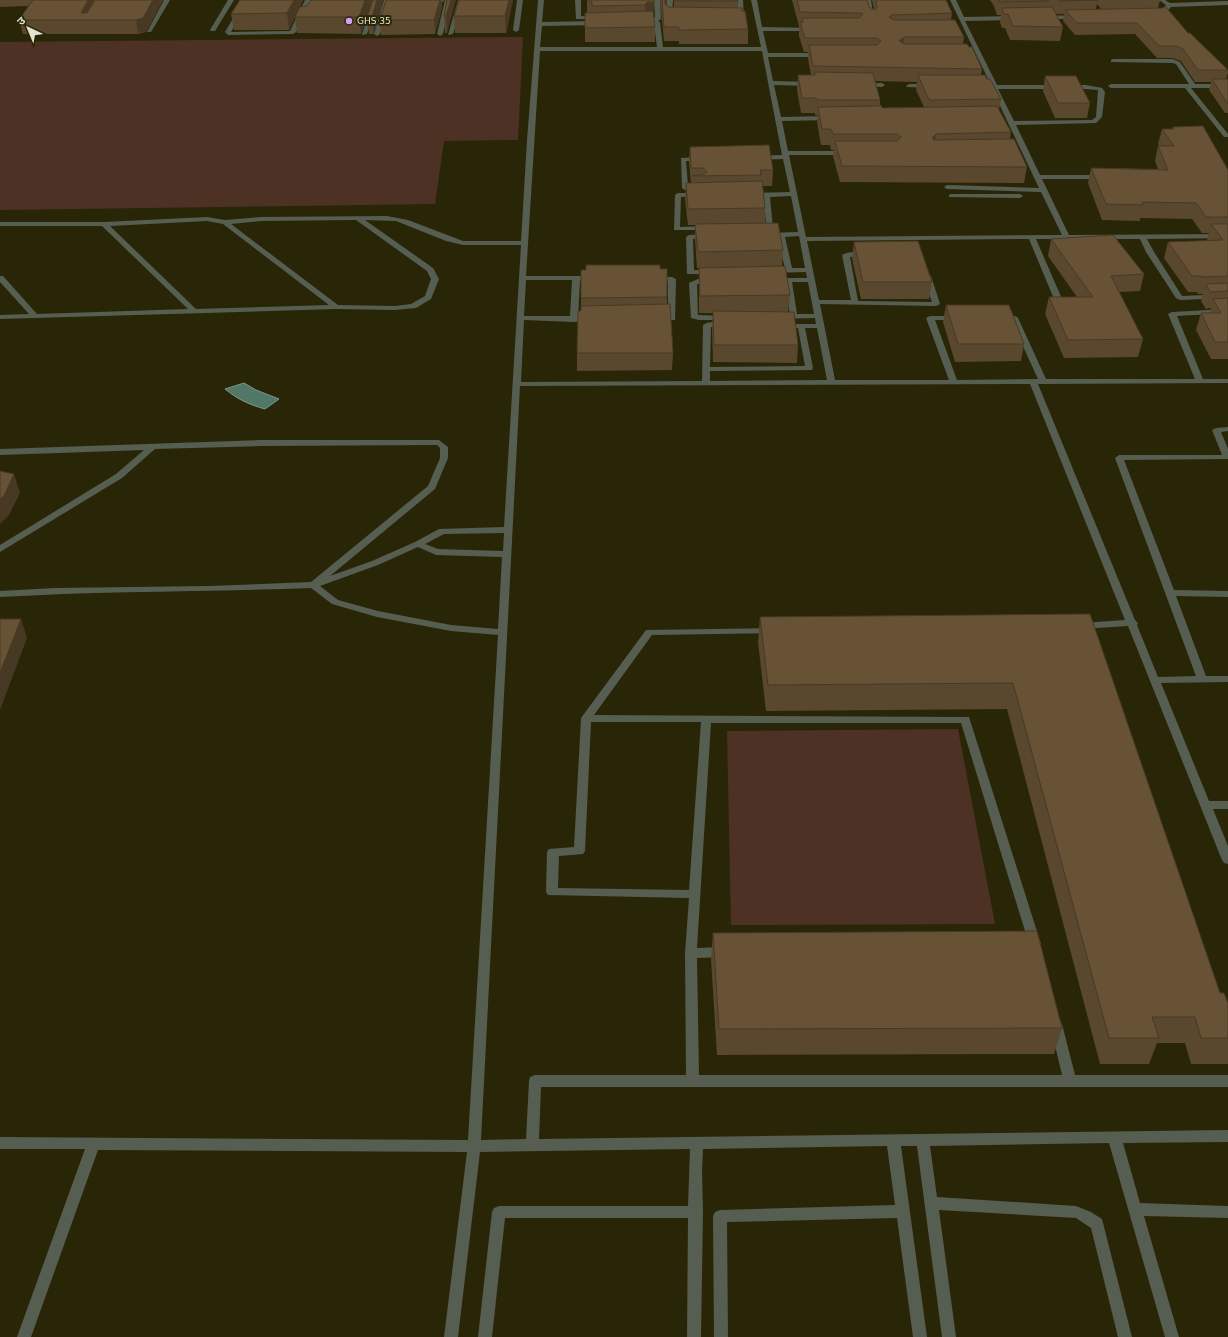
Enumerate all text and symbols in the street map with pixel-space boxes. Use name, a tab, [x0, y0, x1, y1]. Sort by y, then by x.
north arrow	[8, 8, 48, 48]
text: उ	[15, 14, 29, 28]
marker: GHS 35	[344, 16, 354, 26]
place label: GHS 35	[357, 16, 391, 26]

